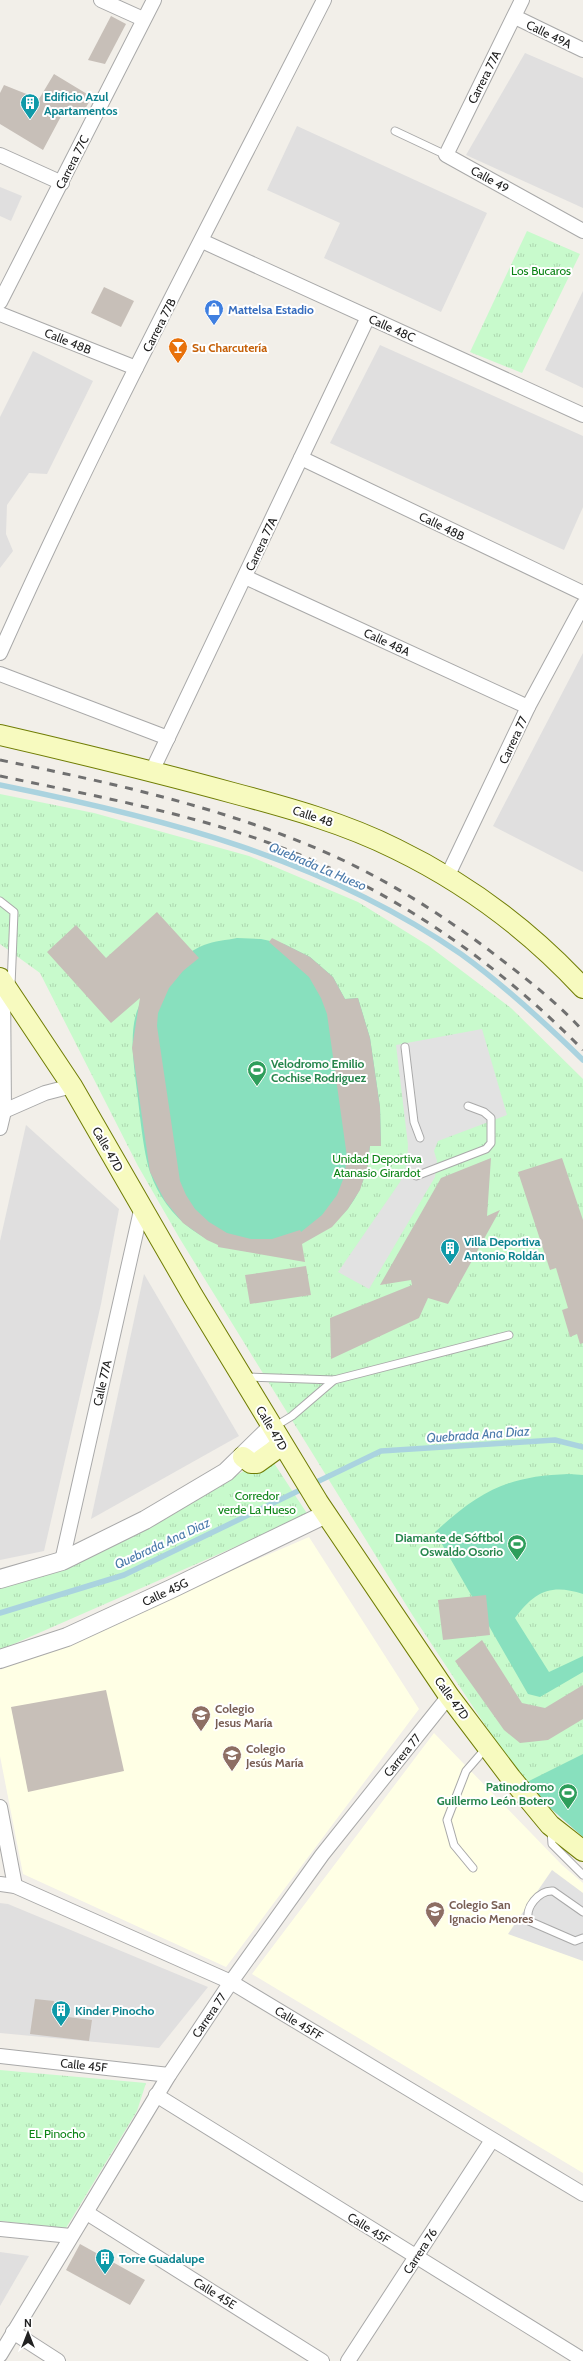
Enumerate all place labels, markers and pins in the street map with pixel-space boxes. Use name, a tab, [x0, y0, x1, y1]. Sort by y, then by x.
place label: Edificio Azul Apartamentos	[44, 89, 118, 118]
building icon: Edificio Azul Apartamentos	[19, 92, 41, 120]
shop icon: Mattelsa Estadio	[203, 298, 225, 326]
place label: Mattelsa Estadio	[228, 302, 314, 317]
bar icon: Su Charcutería	[167, 336, 189, 364]
place label: Su Charcutería	[192, 340, 267, 355]
place label: Velodromo Emilio Cochise Rodriguez	[271, 1056, 367, 1085]
sports icon: Velodromo Emilio Cochise Rodriguez	[246, 1059, 268, 1087]
place label: Villa Deportiva Antonio Roldán	[464, 1234, 545, 1263]
building icon: Villa Deportiva Antonio Roldán	[439, 1237, 461, 1265]
place label: Diamante de Sóftbol Oswaldo Osorio	[395, 1530, 503, 1559]
sports icon: Diamante de Sóftbol Oswaldo Osorio	[506, 1533, 528, 1561]
place label: Colegio Jesus María	[214, 1701, 273, 1730]
school or university icon: Colegio Jesus María	[190, 1704, 212, 1732]
place label: Colegio Jesús María	[245, 1741, 304, 1770]
school or university icon: Colegio Jesús María	[221, 1744, 243, 1772]
place label: Patinodromo Guillermo León Botero	[437, 1779, 554, 1808]
sports icon: Patinodromo Guillermo León Botero	[557, 1782, 579, 1810]
place label: Colegio San Ignacio Menores	[449, 1897, 533, 1926]
school or university icon: Colegio San Ignacio Menores	[424, 1900, 446, 1928]
building icon: Kinder Pinocho	[50, 1999, 72, 2027]
place label: Kinder Pinocho	[75, 2003, 155, 2018]
building icon: Torre Guadalupe	[94, 2247, 116, 2275]
place label: Torre Guadalupe	[119, 2251, 204, 2266]

